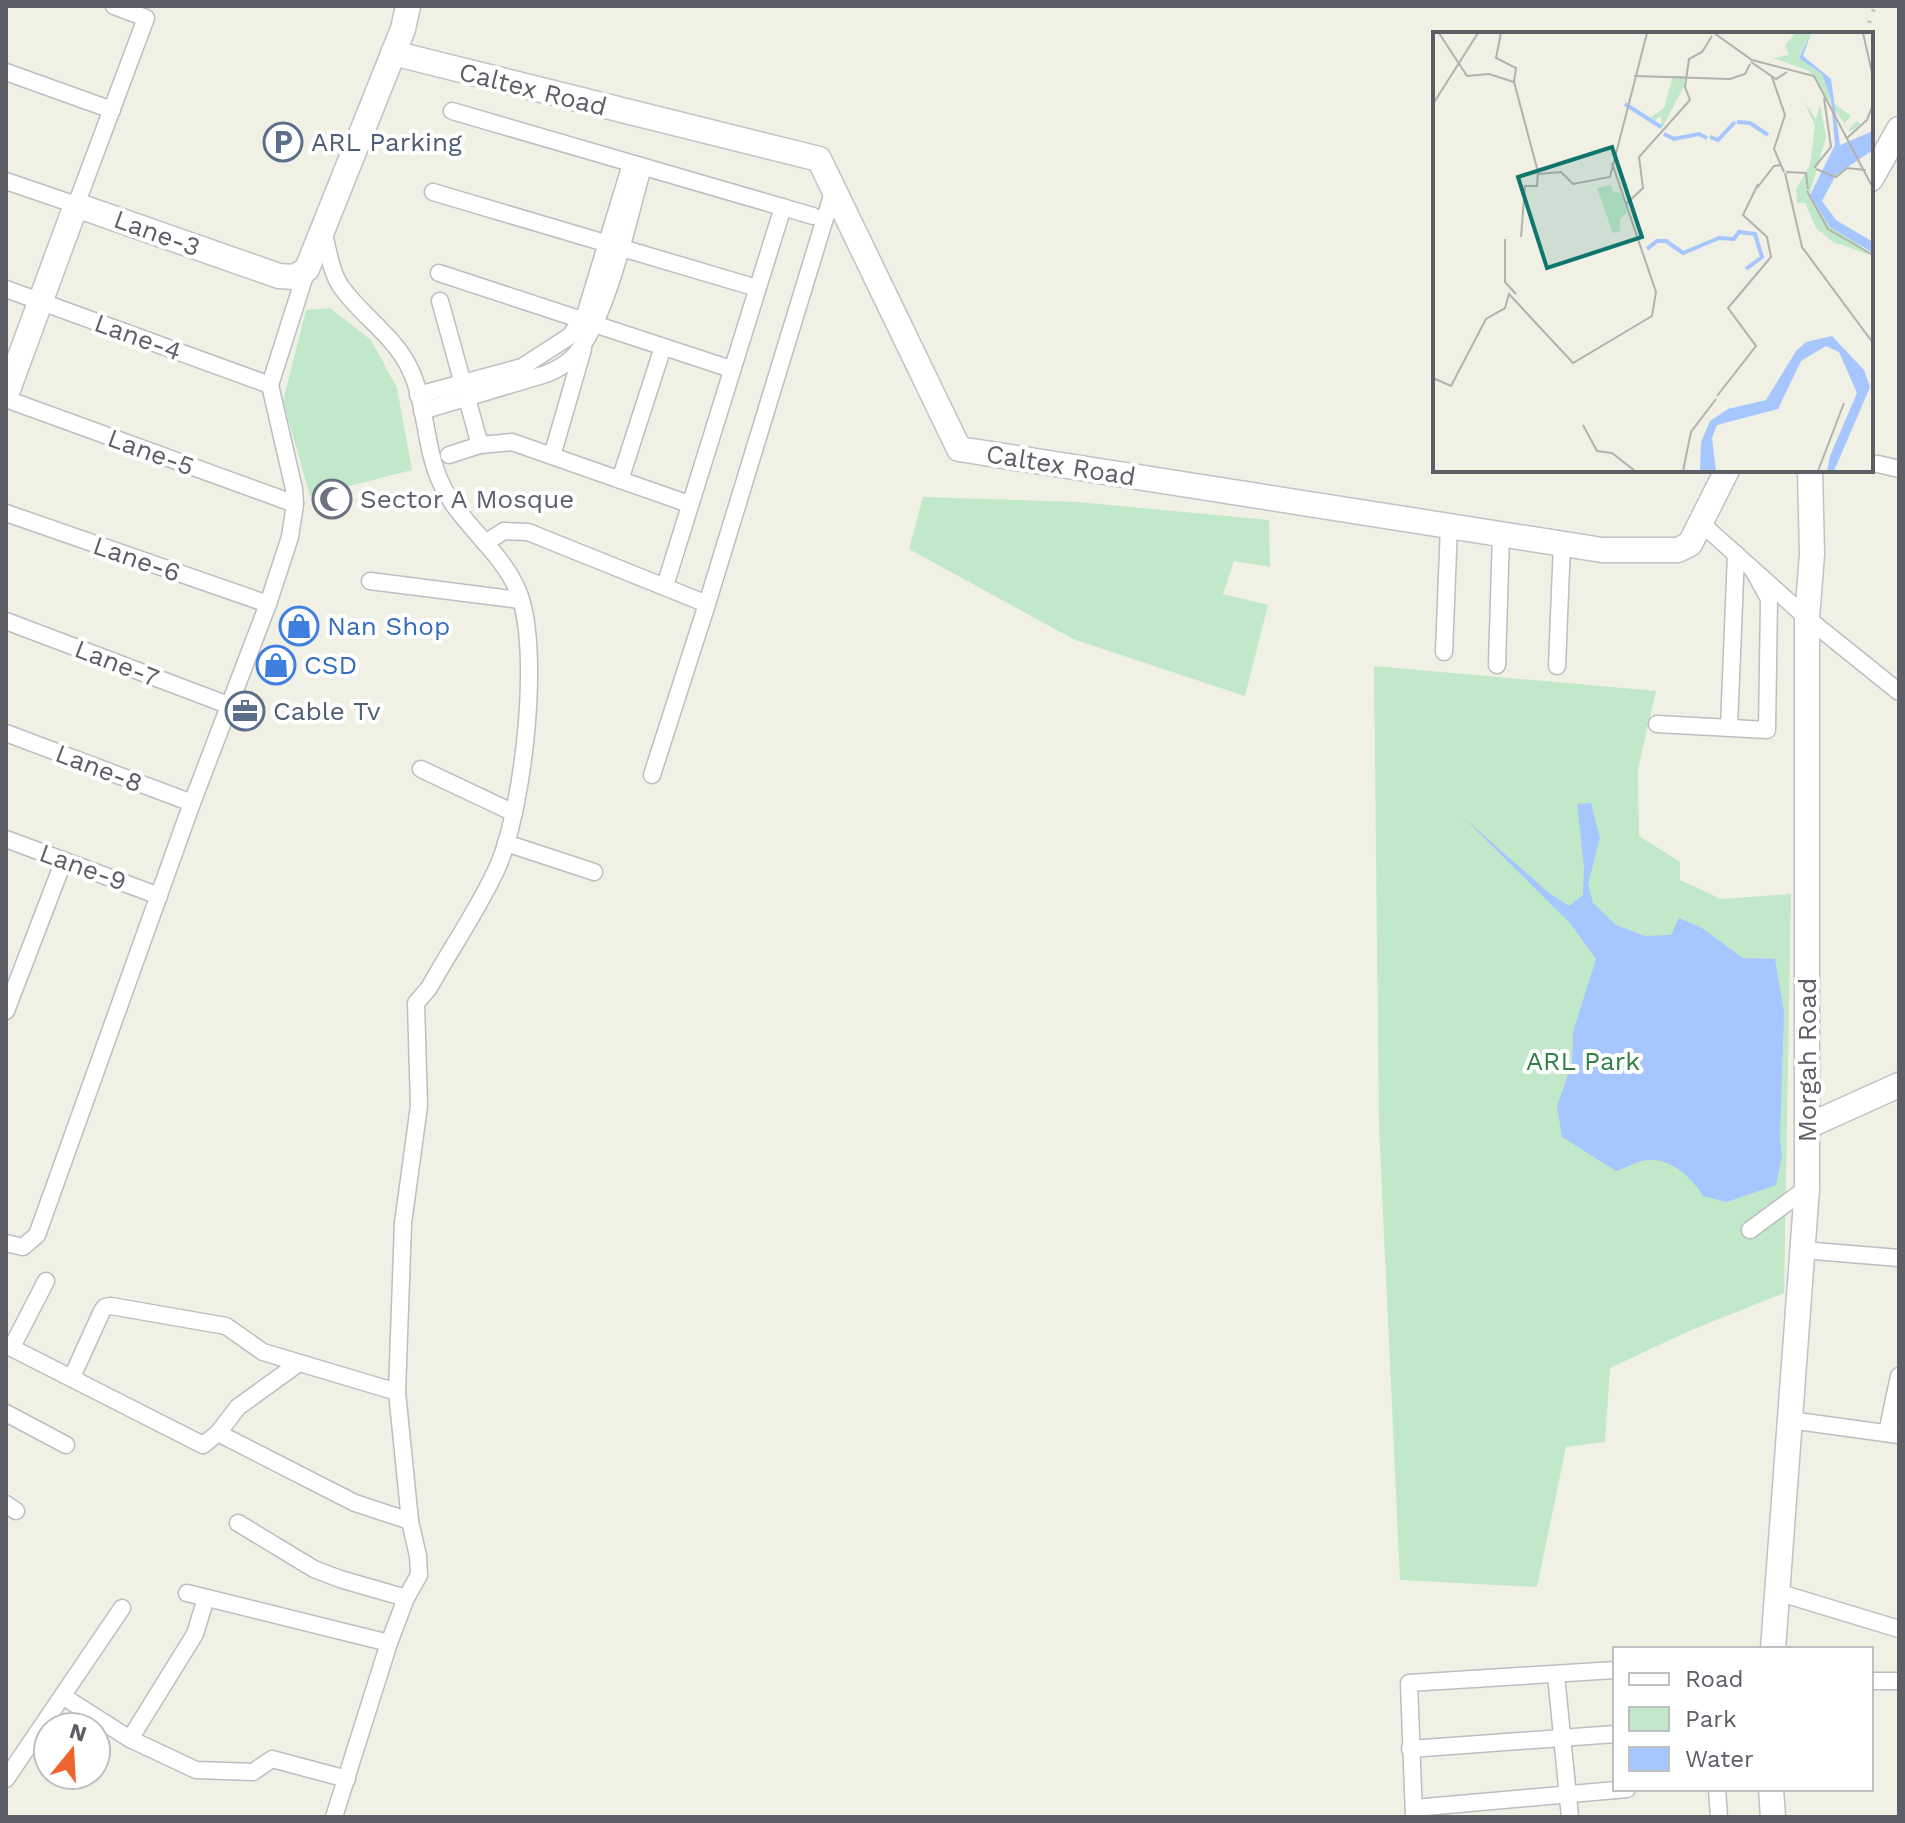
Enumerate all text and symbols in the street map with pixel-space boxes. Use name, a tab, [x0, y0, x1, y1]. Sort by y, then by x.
inset map	[1433, 32, 1873, 472]
street label: Caltex Road	[456, 56, 610, 122]
parking icon: ARL Parking	[262, 121, 304, 163]
place label: ARL Parking	[311, 127, 462, 157]
street label: Lane-3	[110, 204, 204, 262]
street label: Lane-4	[90, 307, 186, 367]
street label: Lane-5	[104, 423, 198, 481]
street label: Caltex Road	[984, 438, 1138, 492]
mosque icon: Sector A Mosque	[311, 478, 353, 520]
place label: Sector A Mosque	[360, 484, 574, 514]
street label: Lane-6	[89, 530, 185, 588]
shop icon: Nan Shop	[278, 605, 320, 647]
place label: Nan Shop	[327, 611, 450, 641]
street label: Lane-7	[71, 633, 163, 693]
shop icon: CSD	[255, 644, 297, 686]
place label: CSD	[304, 650, 357, 680]
office icon: Cable Tv	[224, 690, 266, 732]
place label: Cable Tv	[273, 696, 381, 726]
street label: Lane-8	[51, 738, 147, 798]
street label: Lane-9	[35, 837, 131, 897]
street label: Morgah Road	[1792, 978, 1822, 1142]
park label: ARL Park	[1526, 1046, 1640, 1076]
legend	[1613, 1647, 1873, 1791]
text: Road	[1685, 1665, 1744, 1693]
text: Park	[1685, 1705, 1737, 1733]
north arrow	[32, 1711, 112, 1791]
text: N	[66, 1718, 90, 1747]
text: Water	[1685, 1745, 1754, 1773]

